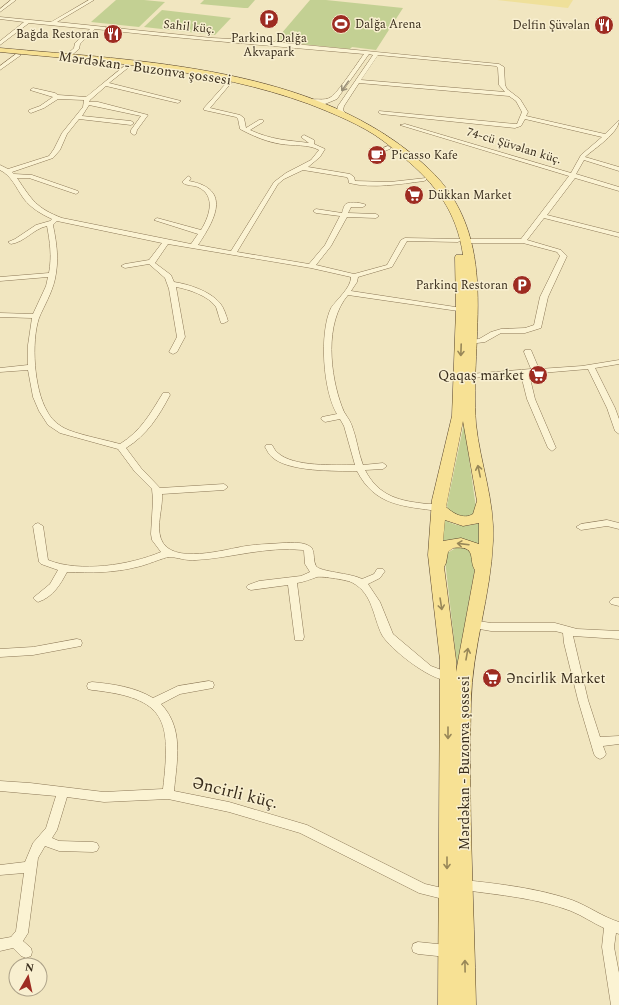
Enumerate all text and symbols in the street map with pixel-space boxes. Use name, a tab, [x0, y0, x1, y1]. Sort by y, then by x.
parking icon: Parkinq Dalğa Akvapark	[258, 8, 280, 30]
sports icon: Dalğa Arena	[330, 13, 352, 35]
restaurant icon: Delfin Şüvəlan	[593, 14, 615, 36]
street label: Sahil küç.	[162, 15, 216, 39]
place label: Dalğa Arena	[355, 15, 421, 34]
place label: Delfin Şüvəlan	[512, 16, 590, 35]
restaurant icon: Bağda Restoran	[102, 23, 124, 45]
place label: Bağda Restoran	[16, 25, 99, 44]
place label: Parkinq Dalğa Akvapark	[231, 29, 307, 62]
street label: Mərdəkan - Buzonva şossesi	[57, 45, 233, 91]
one-way arrow	[341, 80, 349, 91]
street label: 74-cü Şüvəlan küç.	[464, 123, 564, 169]
cafe icon: Picasso Kafe	[366, 144, 388, 166]
place label: Picasso Kafe	[391, 146, 458, 165]
supermarket icon: Dükkan Market	[403, 184, 425, 206]
place label: Dükkan Market	[428, 186, 512, 205]
parking icon: Parkinq Restoran	[511, 274, 533, 296]
place label: Parkinq Restoran	[416, 276, 508, 295]
one-way arrow	[457, 343, 464, 356]
supermarket icon: Qaqaş market	[527, 364, 549, 386]
place label: Qaqaş market	[438, 365, 524, 386]
one-way arrow	[474, 464, 482, 477]
one-way arrow	[456, 540, 469, 548]
one-way arrow	[437, 597, 445, 610]
one-way arrow	[463, 648, 471, 661]
supermarket icon: Əncirlik Market	[481, 667, 503, 689]
place label: Əncirlik Market	[506, 668, 605, 689]
street label: Mərdəkan - Buzonva şossesi	[454, 676, 475, 850]
one-way arrow	[444, 726, 452, 739]
street label: Əncirli küç.	[189, 770, 281, 816]
one-way arrow	[443, 856, 451, 869]
north arrow	[8, 957, 48, 997]
text: N	[24, 959, 35, 977]
one-way arrow	[461, 960, 469, 973]

